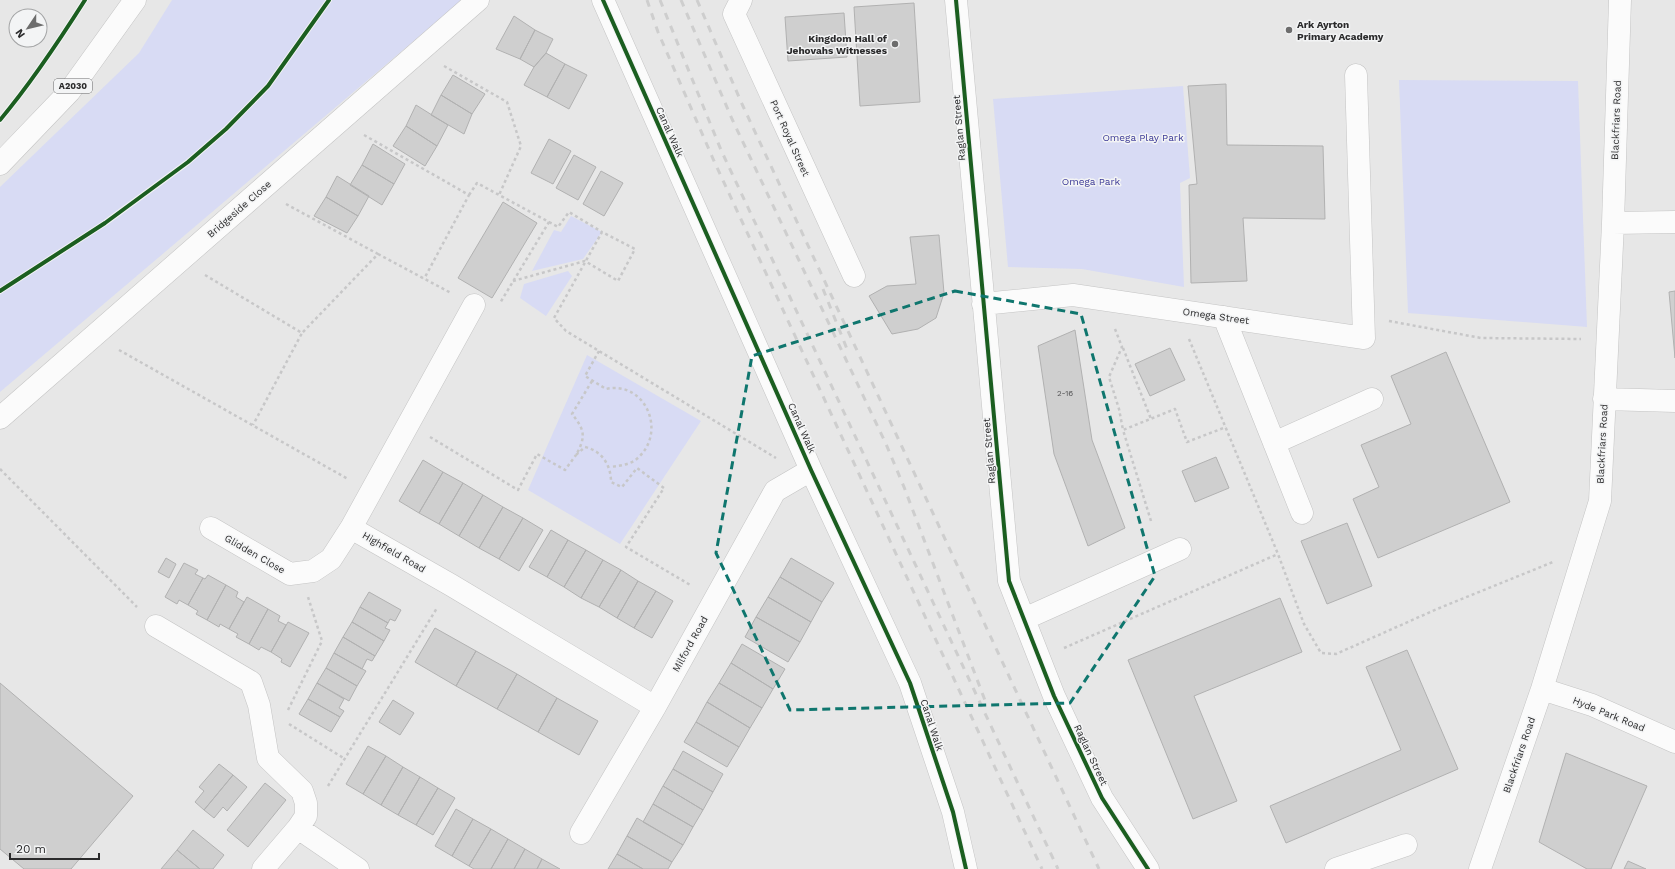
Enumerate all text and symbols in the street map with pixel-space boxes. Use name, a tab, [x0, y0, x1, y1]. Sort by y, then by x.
north arrow	[8, 8, 48, 48]
place label: Ark Ayrton Primary Academy	[1297, 19, 1384, 42]
marker: Ark Ayrton Primary Academy	[1284, 25, 1294, 35]
text: N	[13, 26, 28, 41]
place label: Kingdom Hall of Jehovahs Witnesses	[786, 33, 888, 56]
marker: Kingdom Hall of Jehovahs Witnesses	[890, 39, 900, 49]
road number: A2030	[54, 79, 92, 93]
street label: Blackfriars Road	[1609, 80, 1623, 160]
street label: Raglan Street	[951, 94, 967, 161]
street label: Port Royal Street	[768, 98, 812, 179]
street label: Canal Walk	[654, 105, 686, 159]
park label: Omega Play Park	[1102, 132, 1184, 143]
park label: Omega Park	[1062, 176, 1121, 187]
street label: Bridgeside Close	[205, 178, 273, 240]
street label: Omega Street	[1182, 306, 1251, 326]
house number: 2-16	[1057, 389, 1073, 398]
street label: Canal Walk	[786, 401, 818, 455]
street label: Blackfriars Road	[1594, 404, 1610, 484]
street label: Raglan Street	[981, 417, 997, 484]
street label: Highfield Road	[361, 529, 427, 575]
street label: Glidden Close	[223, 532, 287, 576]
street label: Milford Road	[670, 614, 710, 674]
street label: Hyde Park Road	[1571, 694, 1647, 734]
street label: Canal Walk	[918, 698, 946, 753]
street label: Blackfriars Road	[1501, 715, 1537, 795]
street label: Raglan Street	[1072, 723, 1110, 788]
scale bar	[10, 835, 99, 861]
text: 20 m	[16, 842, 46, 856]

